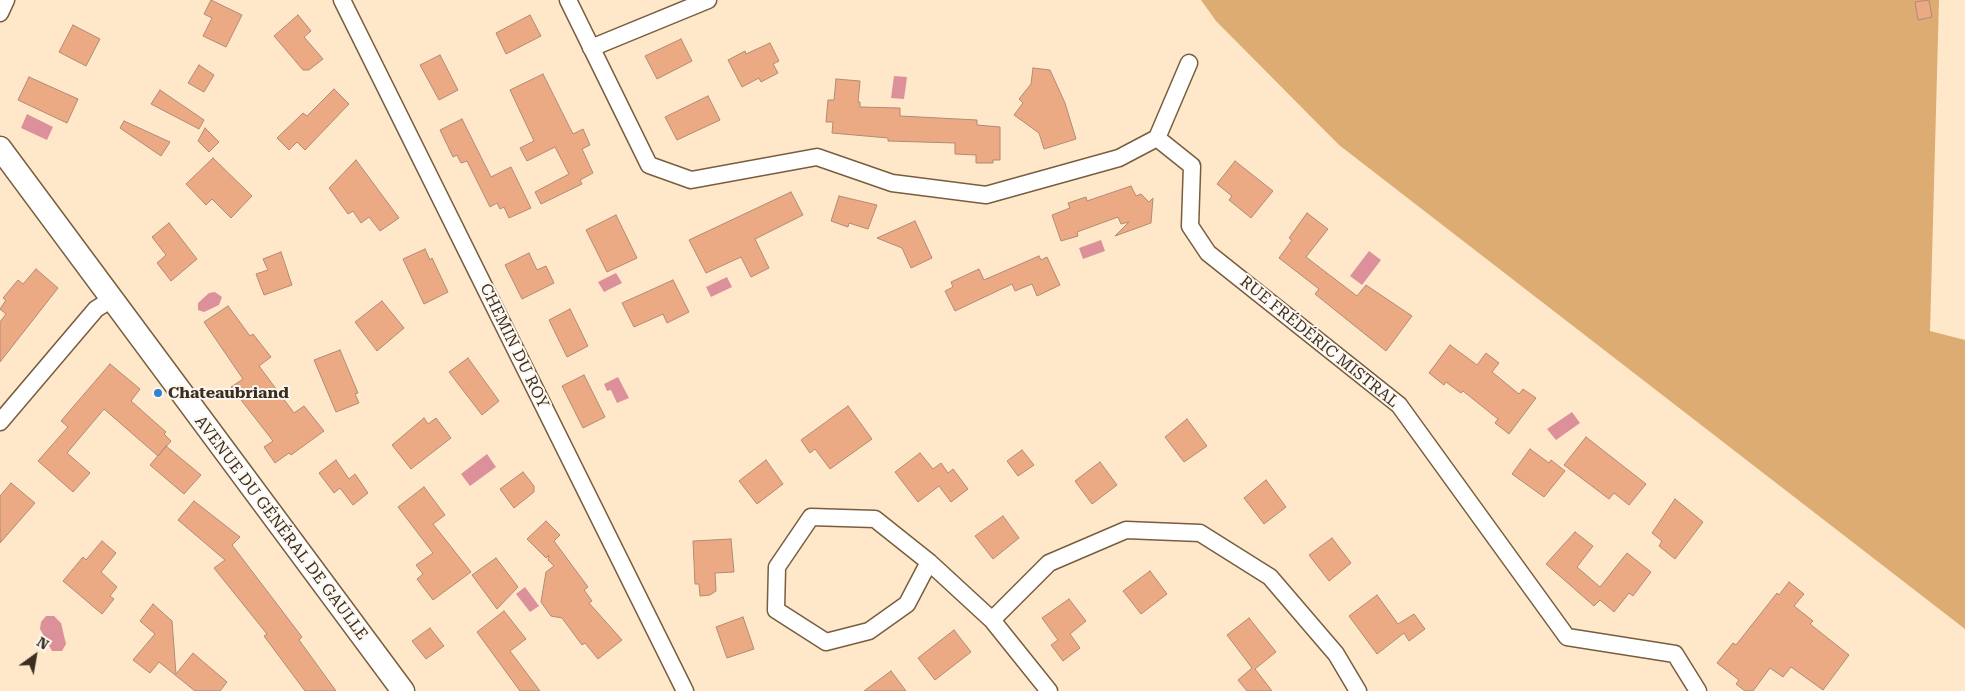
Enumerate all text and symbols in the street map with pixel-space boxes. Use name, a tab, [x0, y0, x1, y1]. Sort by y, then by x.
street label: RUE FRÉDÉRIC MISTRAL	[1236, 272, 1402, 412]
street label: CHEMIN DU ROY	[475, 280, 553, 412]
place label: Chateaubriand	[168, 383, 289, 403]
marker: Chateaubriand	[152, 387, 164, 399]
street label: AVENUE DU GÉNÉRAL DE GAULLE	[190, 412, 372, 644]
north arrow	[10, 631, 60, 681]
text: N	[34, 634, 52, 653]

